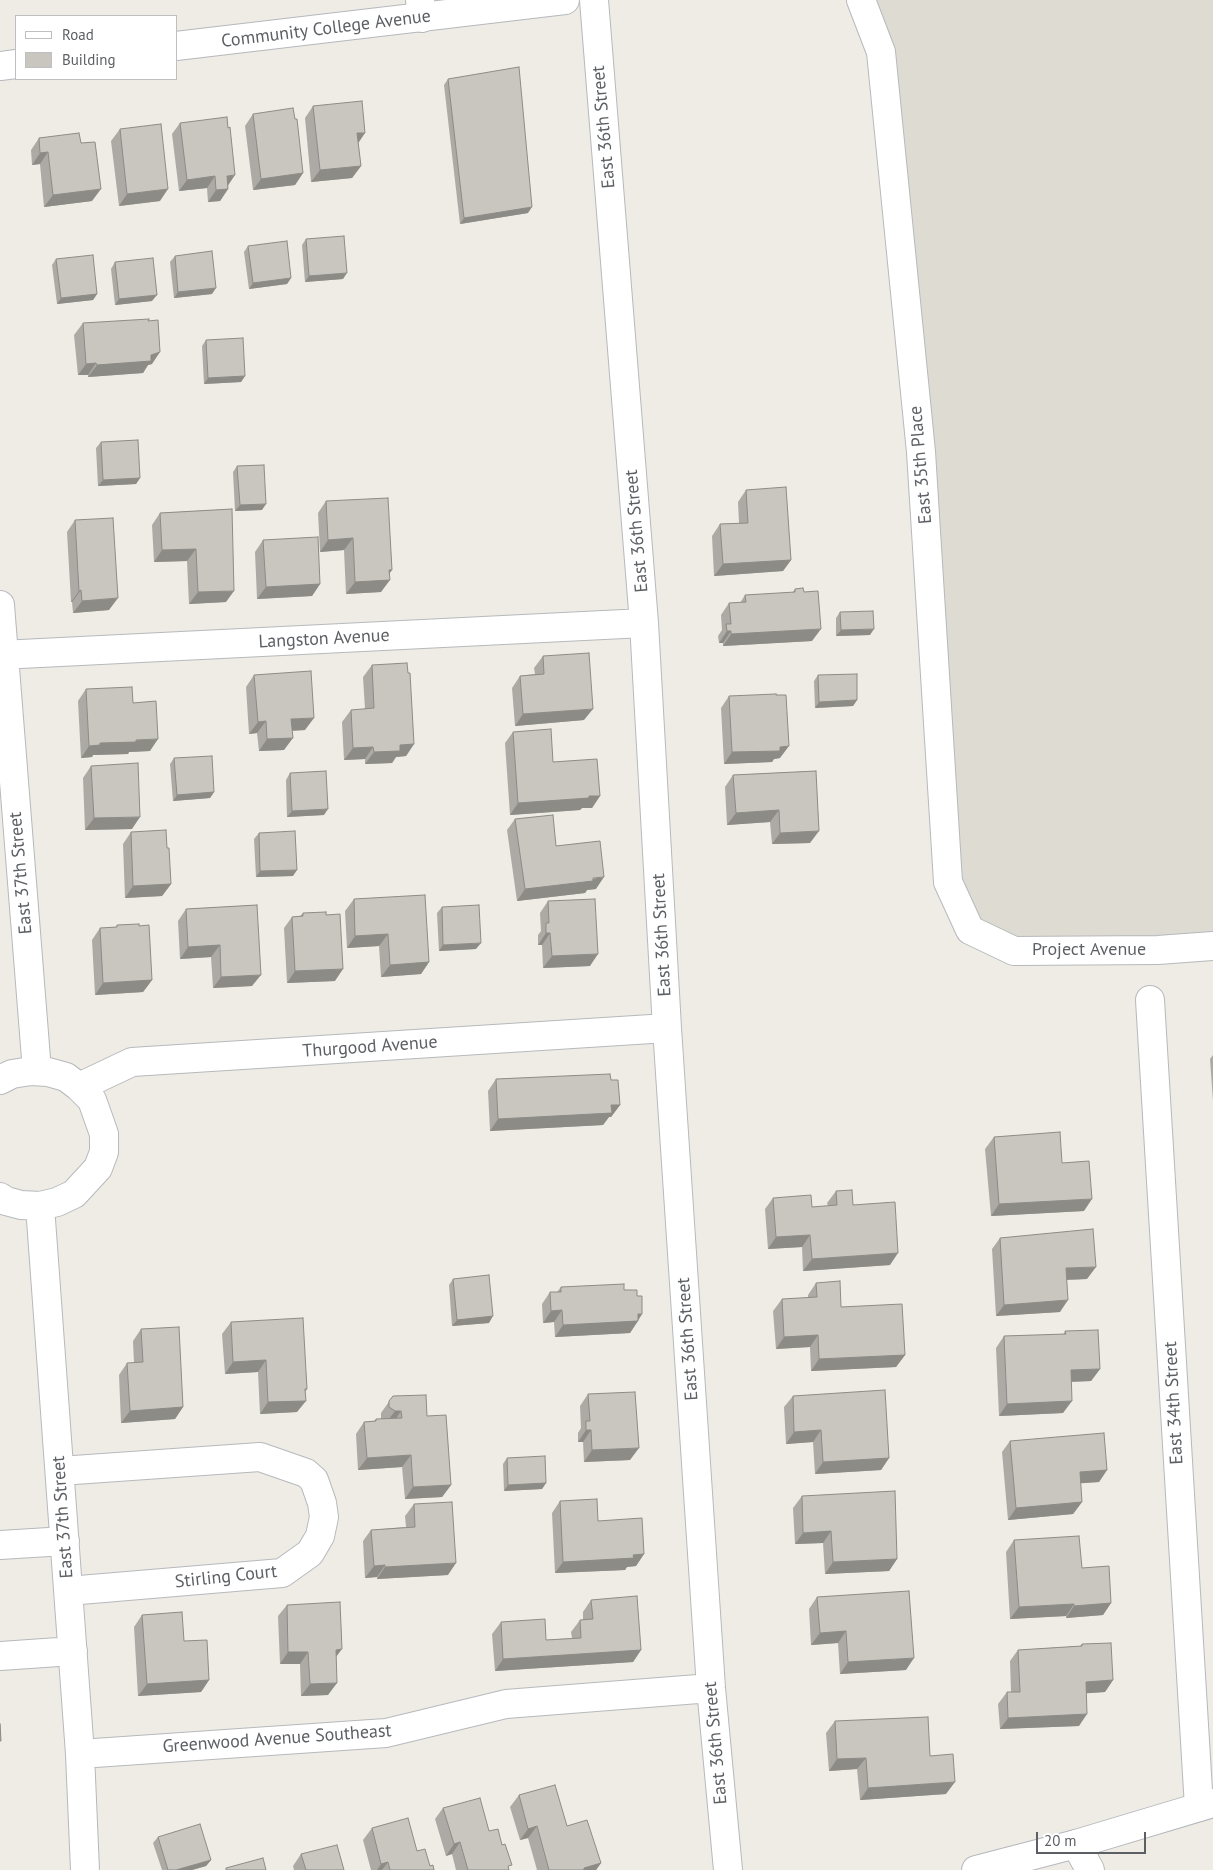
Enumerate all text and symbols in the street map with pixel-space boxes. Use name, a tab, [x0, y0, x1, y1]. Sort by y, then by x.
street label: Community College Avenue	[220, 5, 432, 53]
legend	[15, 15, 178, 80]
text: Road	[62, 25, 94, 44]
text: Building	[62, 50, 116, 69]
street label: East 36th Street	[588, 65, 620, 189]
street label: East 35th Place	[905, 405, 937, 525]
street label: East 36th Street	[621, 469, 653, 593]
street label: Langston Avenue	[258, 625, 390, 653]
street label: East 37th Street	[5, 811, 37, 935]
street label: East 36th Street	[648, 873, 676, 997]
street label: Project Avenue	[1032, 939, 1146, 961]
street label: Thurgood Avenue	[302, 1032, 438, 1062]
street label: East 36th Street	[673, 1277, 703, 1401]
street label: East 34th Street	[1160, 1341, 1188, 1465]
street label: East 37th Street	[48, 1455, 78, 1579]
street label: Stirling Court	[174, 1561, 278, 1593]
street label: East 36th Street	[700, 1681, 732, 1805]
street label: Greenwood Avenue Southeast	[162, 1720, 392, 1758]
scale bar	[1038, 1822, 1148, 1854]
text: 20 m	[1044, 1831, 1077, 1850]

